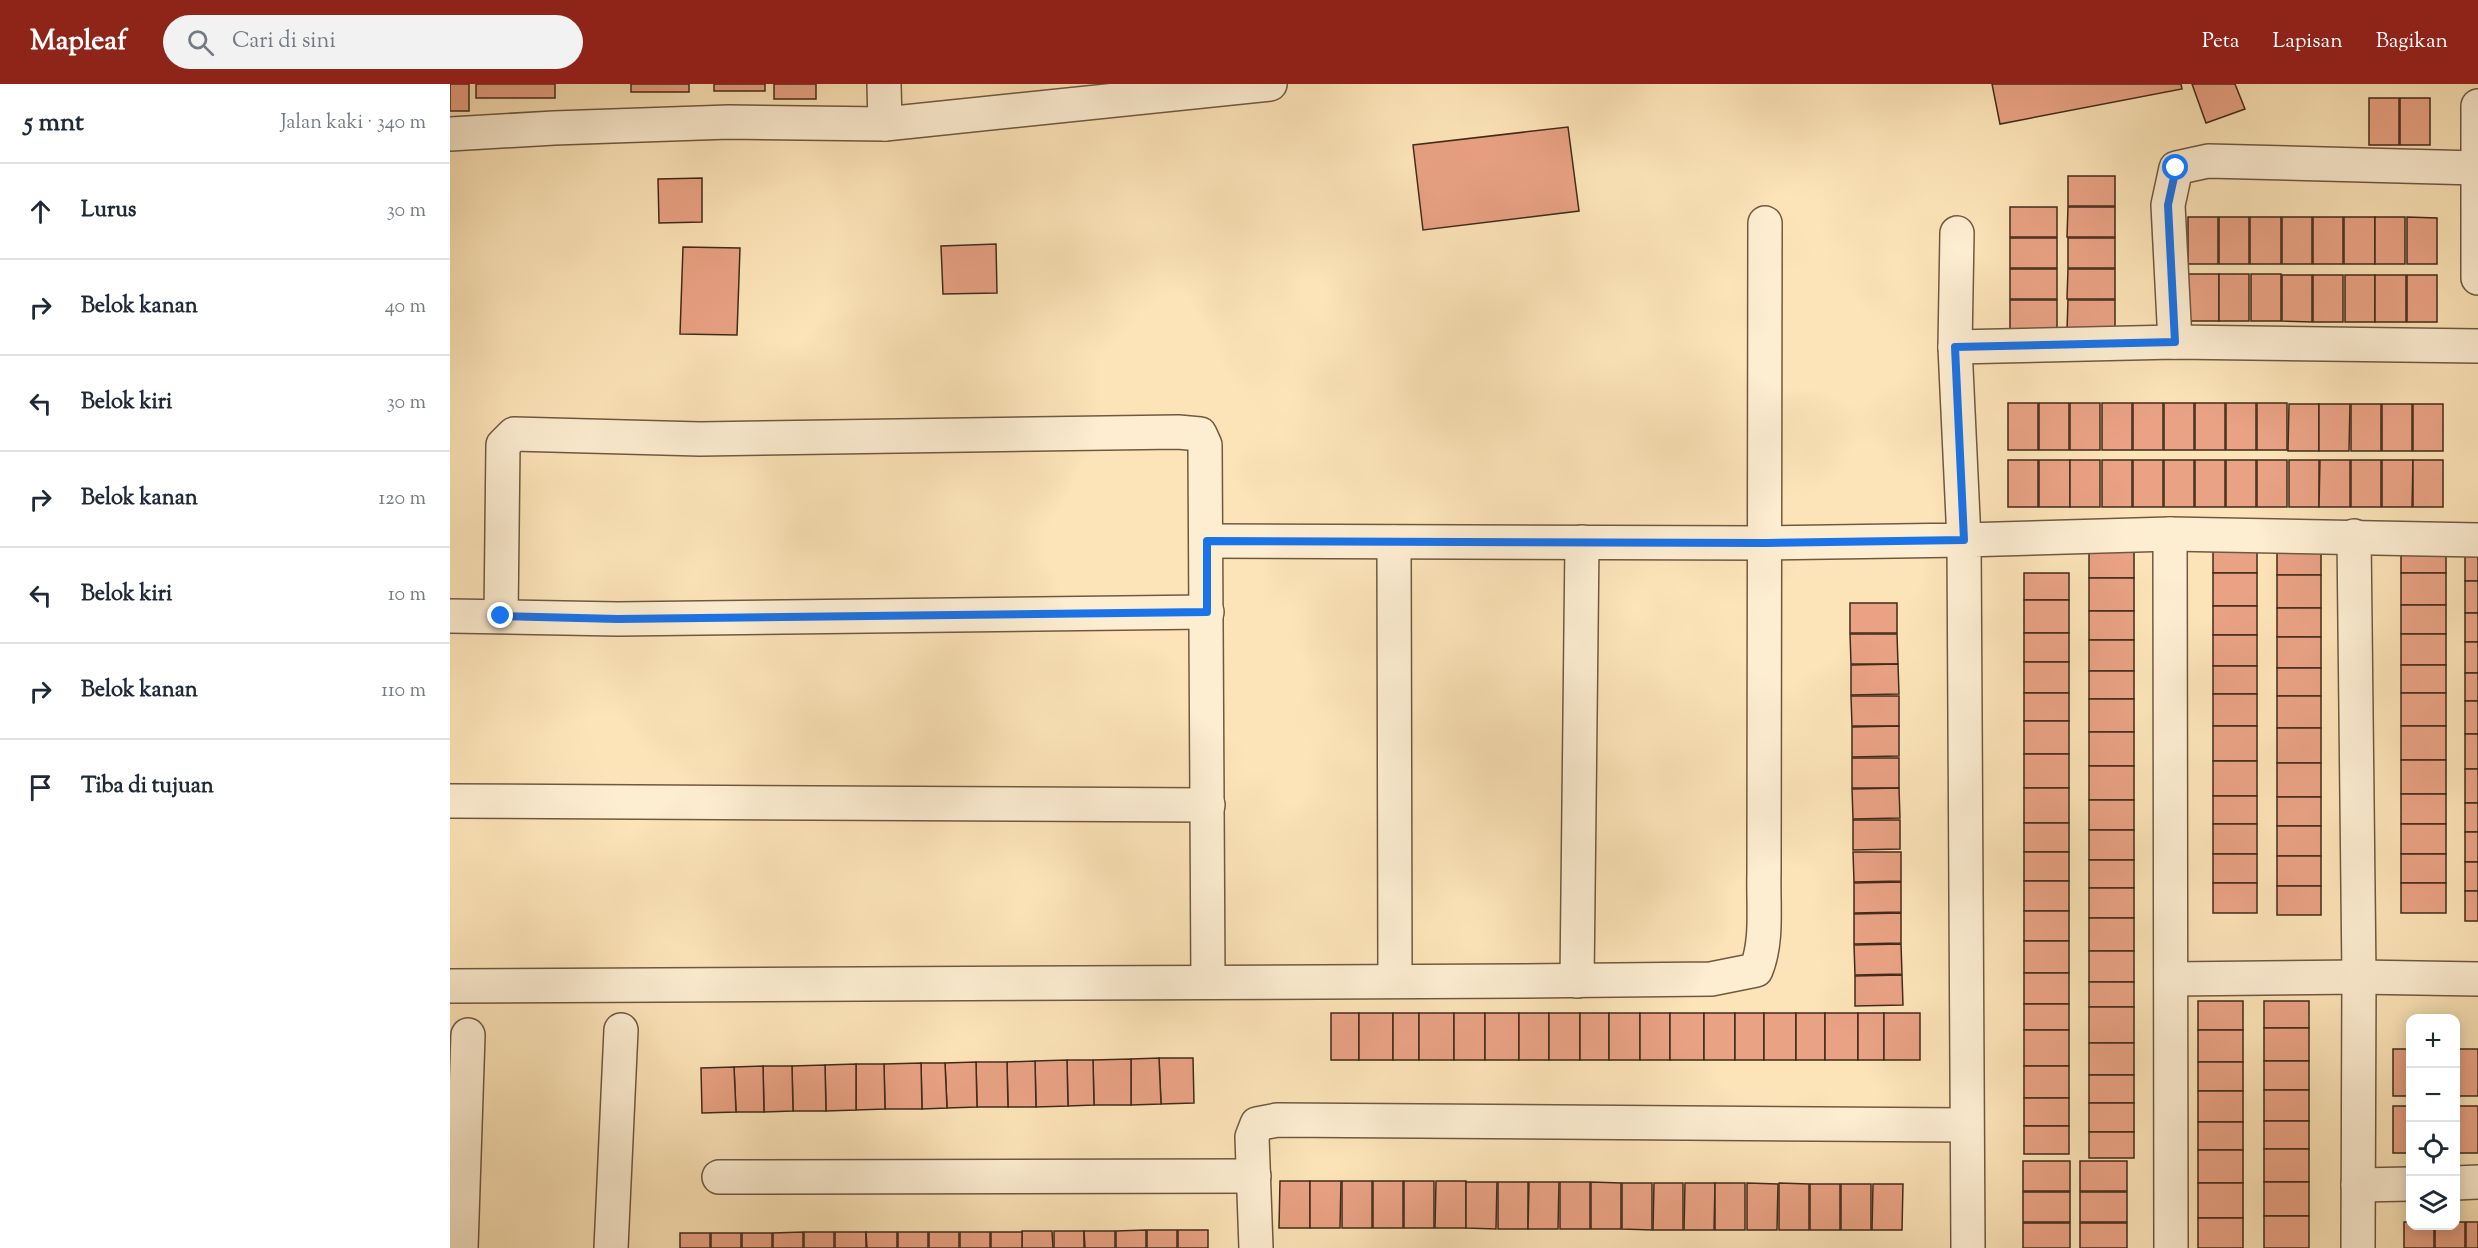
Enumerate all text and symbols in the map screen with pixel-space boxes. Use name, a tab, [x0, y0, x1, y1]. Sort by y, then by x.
search box	[163, 15, 583, 69]
text: Mapleaf	[30, 22, 127, 62]
icon: search	[184, 26, 217, 59]
text: Cari di sini	[232, 26, 336, 58]
text: Peta	[2202, 27, 2240, 57]
text: Lapisan	[2273, 27, 2343, 57]
text: Bagikan	[2376, 27, 2448, 57]
text: 5 mnt	[24, 105, 84, 142]
text: Jalan kaki · 340 m	[280, 109, 426, 138]
route start	[2162, 154, 2188, 180]
icon: ahead	[24, 195, 57, 228]
text: Lurus	[81, 195, 137, 227]
text: 30 m	[387, 197, 426, 226]
icon: right	[24, 291, 57, 324]
text: Belok kanan	[81, 291, 198, 323]
text: 40 m	[385, 293, 426, 322]
icon: left	[24, 387, 57, 420]
text: Belok kiri	[81, 387, 172, 419]
text: 30 m	[387, 389, 426, 418]
icon: right	[24, 483, 57, 516]
text: Belok kanan	[81, 483, 198, 515]
text: 120 m	[378, 485, 426, 514]
icon: left	[24, 579, 57, 612]
text: Belok kiri	[81, 579, 172, 611]
text: 10 m	[388, 581, 426, 610]
route end	[487, 602, 513, 628]
icon: right	[24, 675, 57, 708]
text: Belok kanan	[81, 675, 198, 707]
text: 110 m	[381, 677, 426, 706]
icon: arrive	[24, 771, 57, 804]
text: Tiba di tujuan	[81, 771, 214, 803]
map controls	[2406, 1014, 2460, 1230]
button: +	[2406, 1014, 2460, 1068]
button: −	[2406, 1068, 2460, 1122]
button: locate	[2406, 1122, 2460, 1176]
button: layers	[2406, 1176, 2460, 1230]

